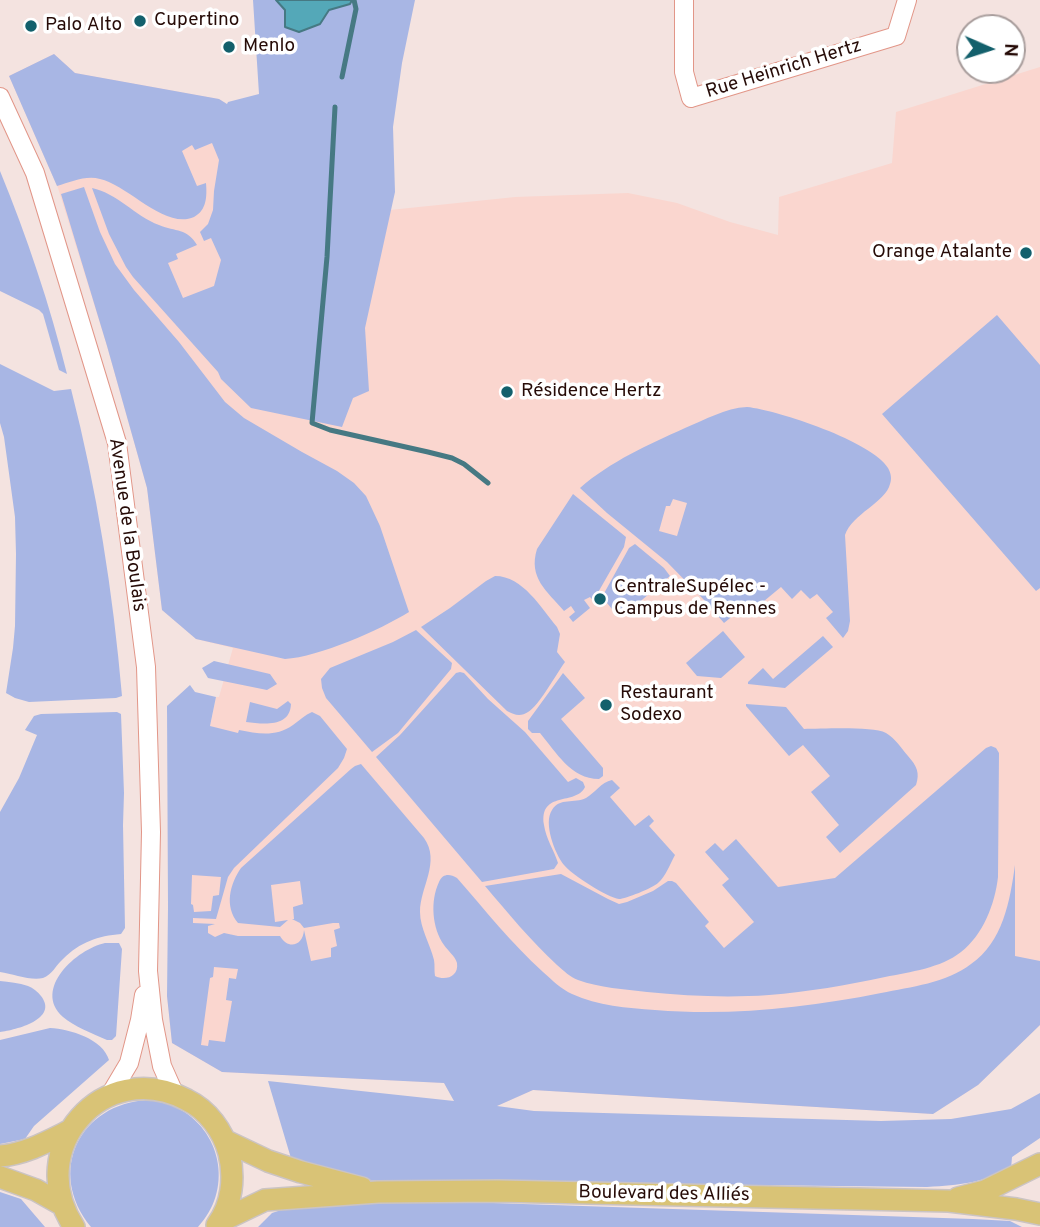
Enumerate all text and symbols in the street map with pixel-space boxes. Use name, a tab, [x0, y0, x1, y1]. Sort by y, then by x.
place label: Cupertino	[154, 10, 239, 32]
marker: Cupertino	[132, 13, 148, 29]
north arrow	[956, 14, 1026, 84]
place label: Palo Alto	[45, 15, 122, 37]
marker: Palo Alto	[23, 18, 39, 34]
street label: Rue Heinrich Hertz	[703, 35, 865, 105]
place label: Menlo	[243, 36, 295, 58]
marker: Menlo	[221, 39, 237, 55]
text: N	[998, 43, 1022, 57]
place label: Orange Atalante	[872, 242, 1012, 264]
marker: Orange Atalante	[1018, 245, 1034, 261]
place label: Résidence Hertz	[521, 381, 662, 403]
marker: Résidence Hertz	[499, 384, 515, 400]
street label: Avenue de la Boulais	[103, 437, 149, 613]
place label: CentraleSupélec - Campus de Rennes	[614, 577, 776, 621]
marker: CentraleSupélec - Campus de Rennes	[592, 591, 608, 607]
place label: Restaurant Sodexo	[620, 683, 714, 727]
marker: Restaurant Sodexo	[598, 697, 614, 713]
street label: Boulevard des Alliés	[578, 1182, 750, 1208]

